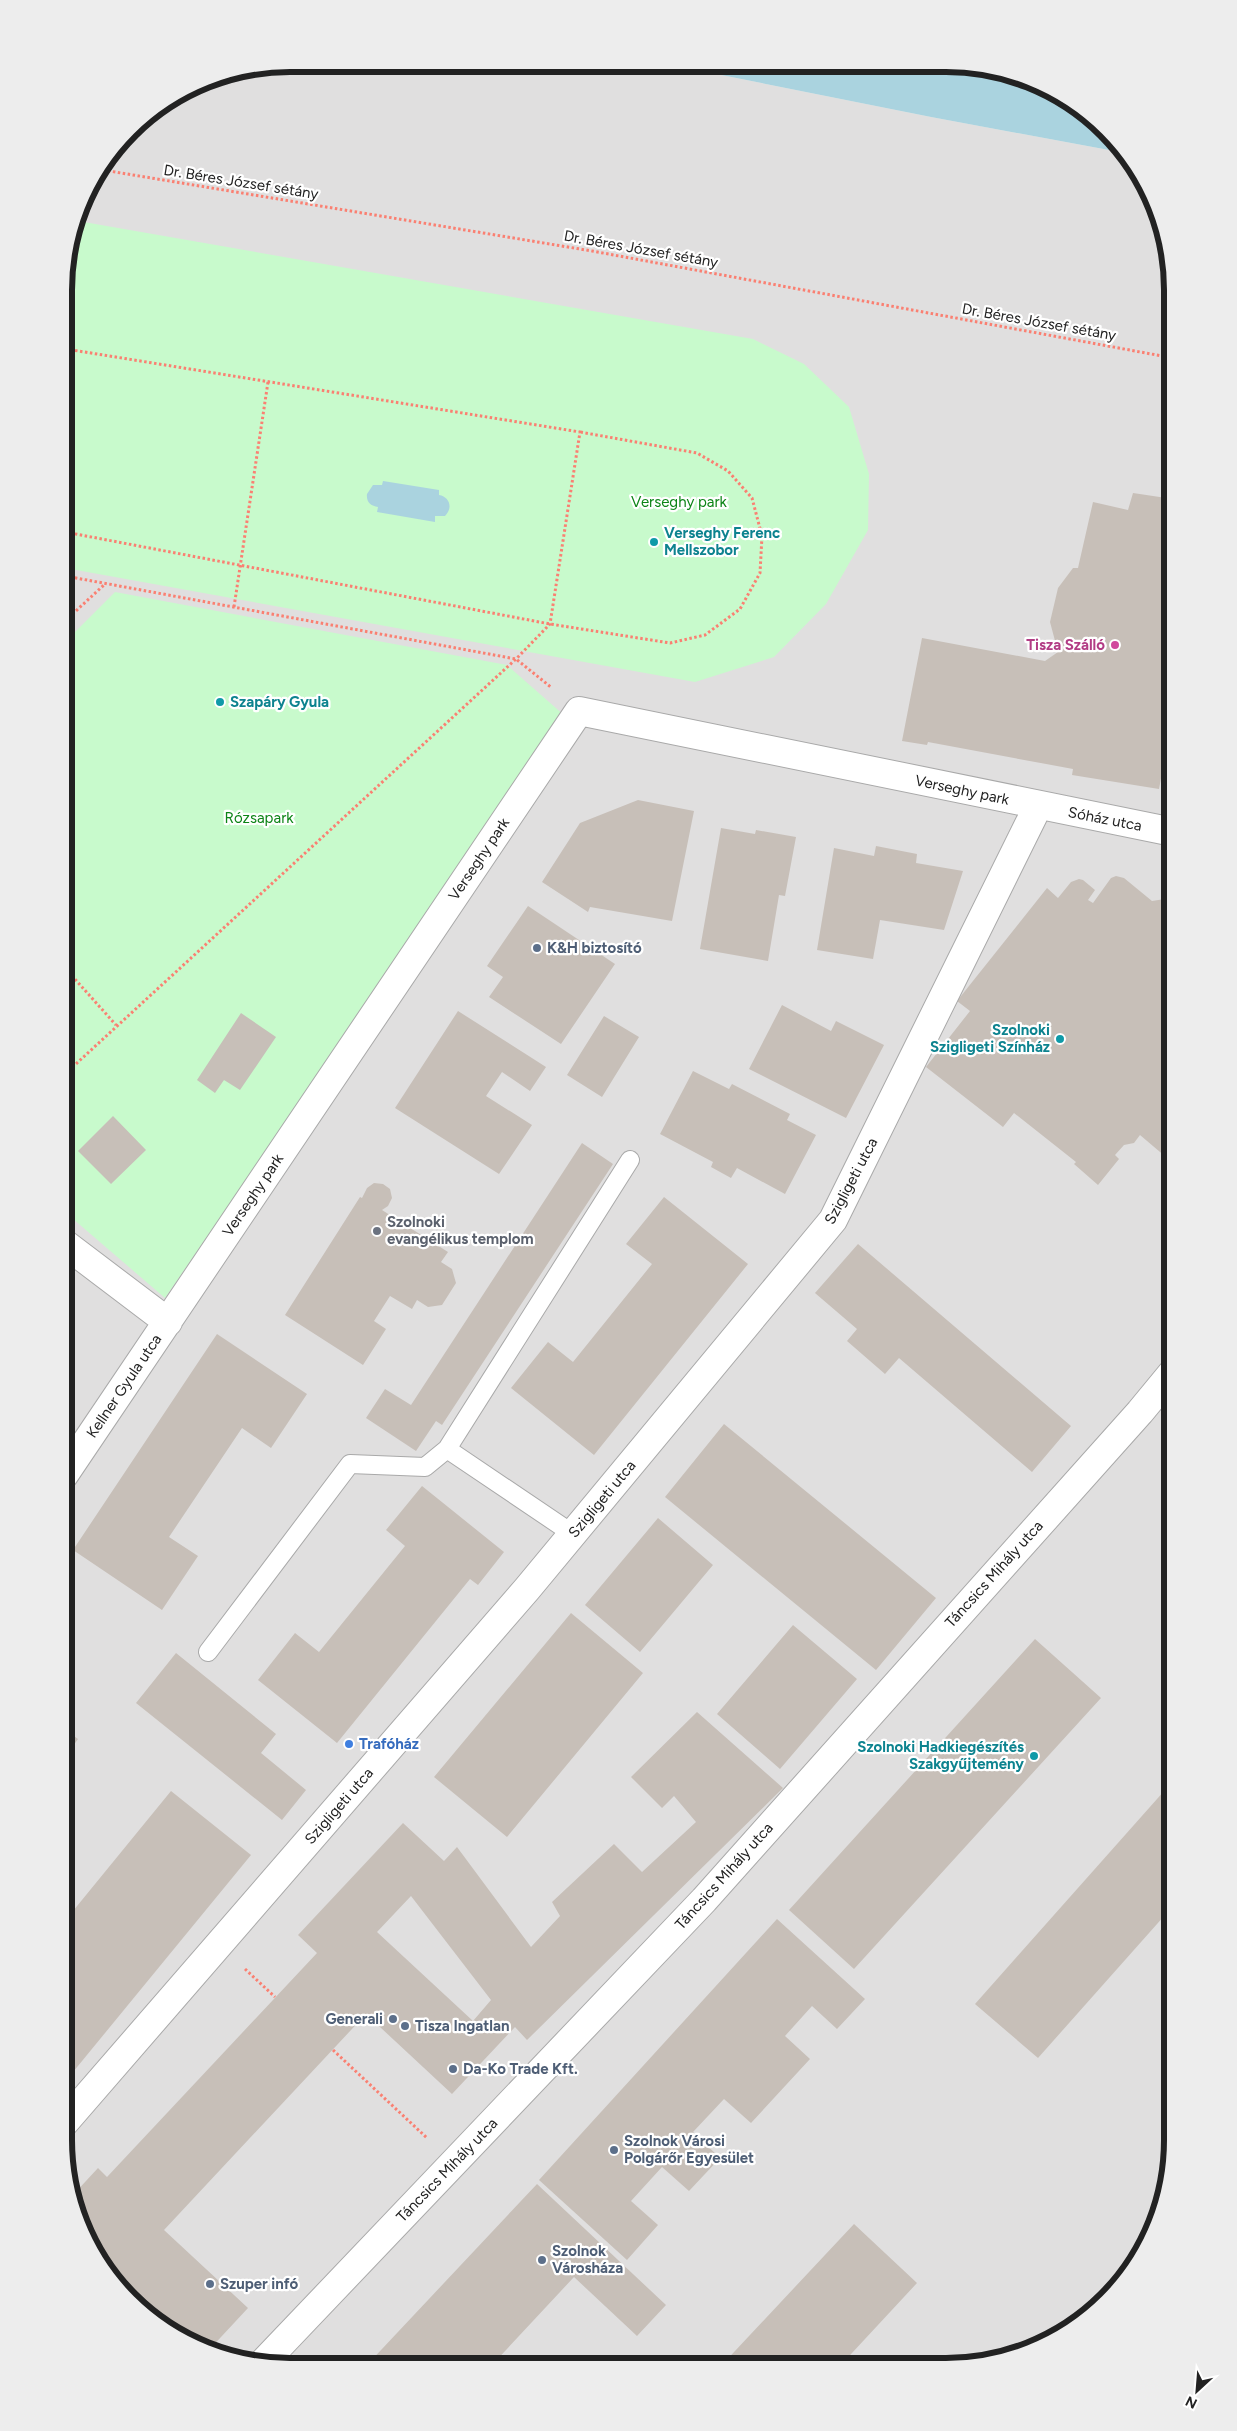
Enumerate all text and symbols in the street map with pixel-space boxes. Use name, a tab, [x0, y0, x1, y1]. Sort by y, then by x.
street label: Dr. Béres József sétány	[162, 161, 320, 203]
street label: Dr. Béres József sétány	[562, 227, 720, 271]
street label: Dr. Béres József sétány	[960, 300, 1118, 344]
park label: Verseghy park	[631, 493, 728, 511]
place label: Verseghy Ferenc Mellszobor	[664, 524, 780, 559]
marker: Verseghy Ferenc Mellszobor	[648, 536, 660, 548]
place label: Tisza Szálló	[1026, 636, 1105, 654]
marker: Tisza Szálló	[1109, 639, 1121, 651]
place label: Szapáry Gyula	[230, 693, 329, 711]
marker: Szapáry Gyula	[214, 696, 226, 708]
street label: Verseghy park	[913, 771, 1011, 809]
street label: Sóház utca	[1067, 803, 1143, 835]
park label: Rózsapark	[225, 809, 294, 827]
street label: Verseghy park	[445, 814, 514, 904]
place label: K&H biztosító	[547, 939, 642, 957]
marker: K&H biztosító	[531, 942, 543, 954]
place label: Szolnoki Szigligeti Színház	[930, 1021, 1050, 1056]
marker: Szolnoki Szigligeti Színház	[1054, 1033, 1066, 1045]
street label: Szigligeti utca	[821, 1135, 881, 1227]
street label: Verseghy park	[219, 1150, 288, 1240]
place label: Szolnoki evangélikus templom	[387, 1213, 534, 1248]
marker: Szolnoki evangélikus templom	[371, 1225, 383, 1237]
street label: Kellner Gyula utca	[83, 1331, 165, 1441]
street label: Szigligeti utca	[564, 1457, 640, 1541]
street label: Táncsics Mihály utca	[941, 1517, 1047, 1631]
place label: Trafóház	[359, 1735, 419, 1753]
marker: Trafóház	[343, 1738, 355, 1750]
place label: Szolnoki Hadkiegészítés Szakgyűjtemény	[857, 1738, 1024, 1773]
marker: Szolnoki Hadkiegészítés Szakgyűjtemény	[1028, 1750, 1040, 1762]
street label: Szigligeti utca	[301, 1764, 377, 1848]
street label: Táncsics Mihály utca	[671, 1819, 777, 1933]
place label: Generali	[325, 2010, 383, 2028]
marker: Generali	[387, 2013, 399, 2025]
place label: Tisza Ingatlan	[415, 2017, 510, 2035]
marker: Tisza Ingatlan	[399, 2020, 411, 2032]
place label: Da-Ko Trade Kft.	[463, 2060, 578, 2078]
marker: Da-Ko Trade Kft.	[447, 2063, 459, 2075]
street label: Táncsics Mihály utca	[393, 2114, 501, 2226]
place label: Szolnok Városi Polgárőr Egyesület	[624, 2132, 754, 2167]
marker: Szolnok Városi Polgárőr Egyesület	[608, 2144, 620, 2156]
place label: Szolnok Városháza	[552, 2242, 623, 2277]
marker: Szolnok Városháza	[536, 2254, 548, 2266]
place label: Szuper infó	[220, 2275, 299, 2293]
marker: Szuper infó	[204, 2278, 216, 2290]
north arrow	[1172, 2366, 1222, 2416]
text: N	[1183, 2392, 1200, 2412]

